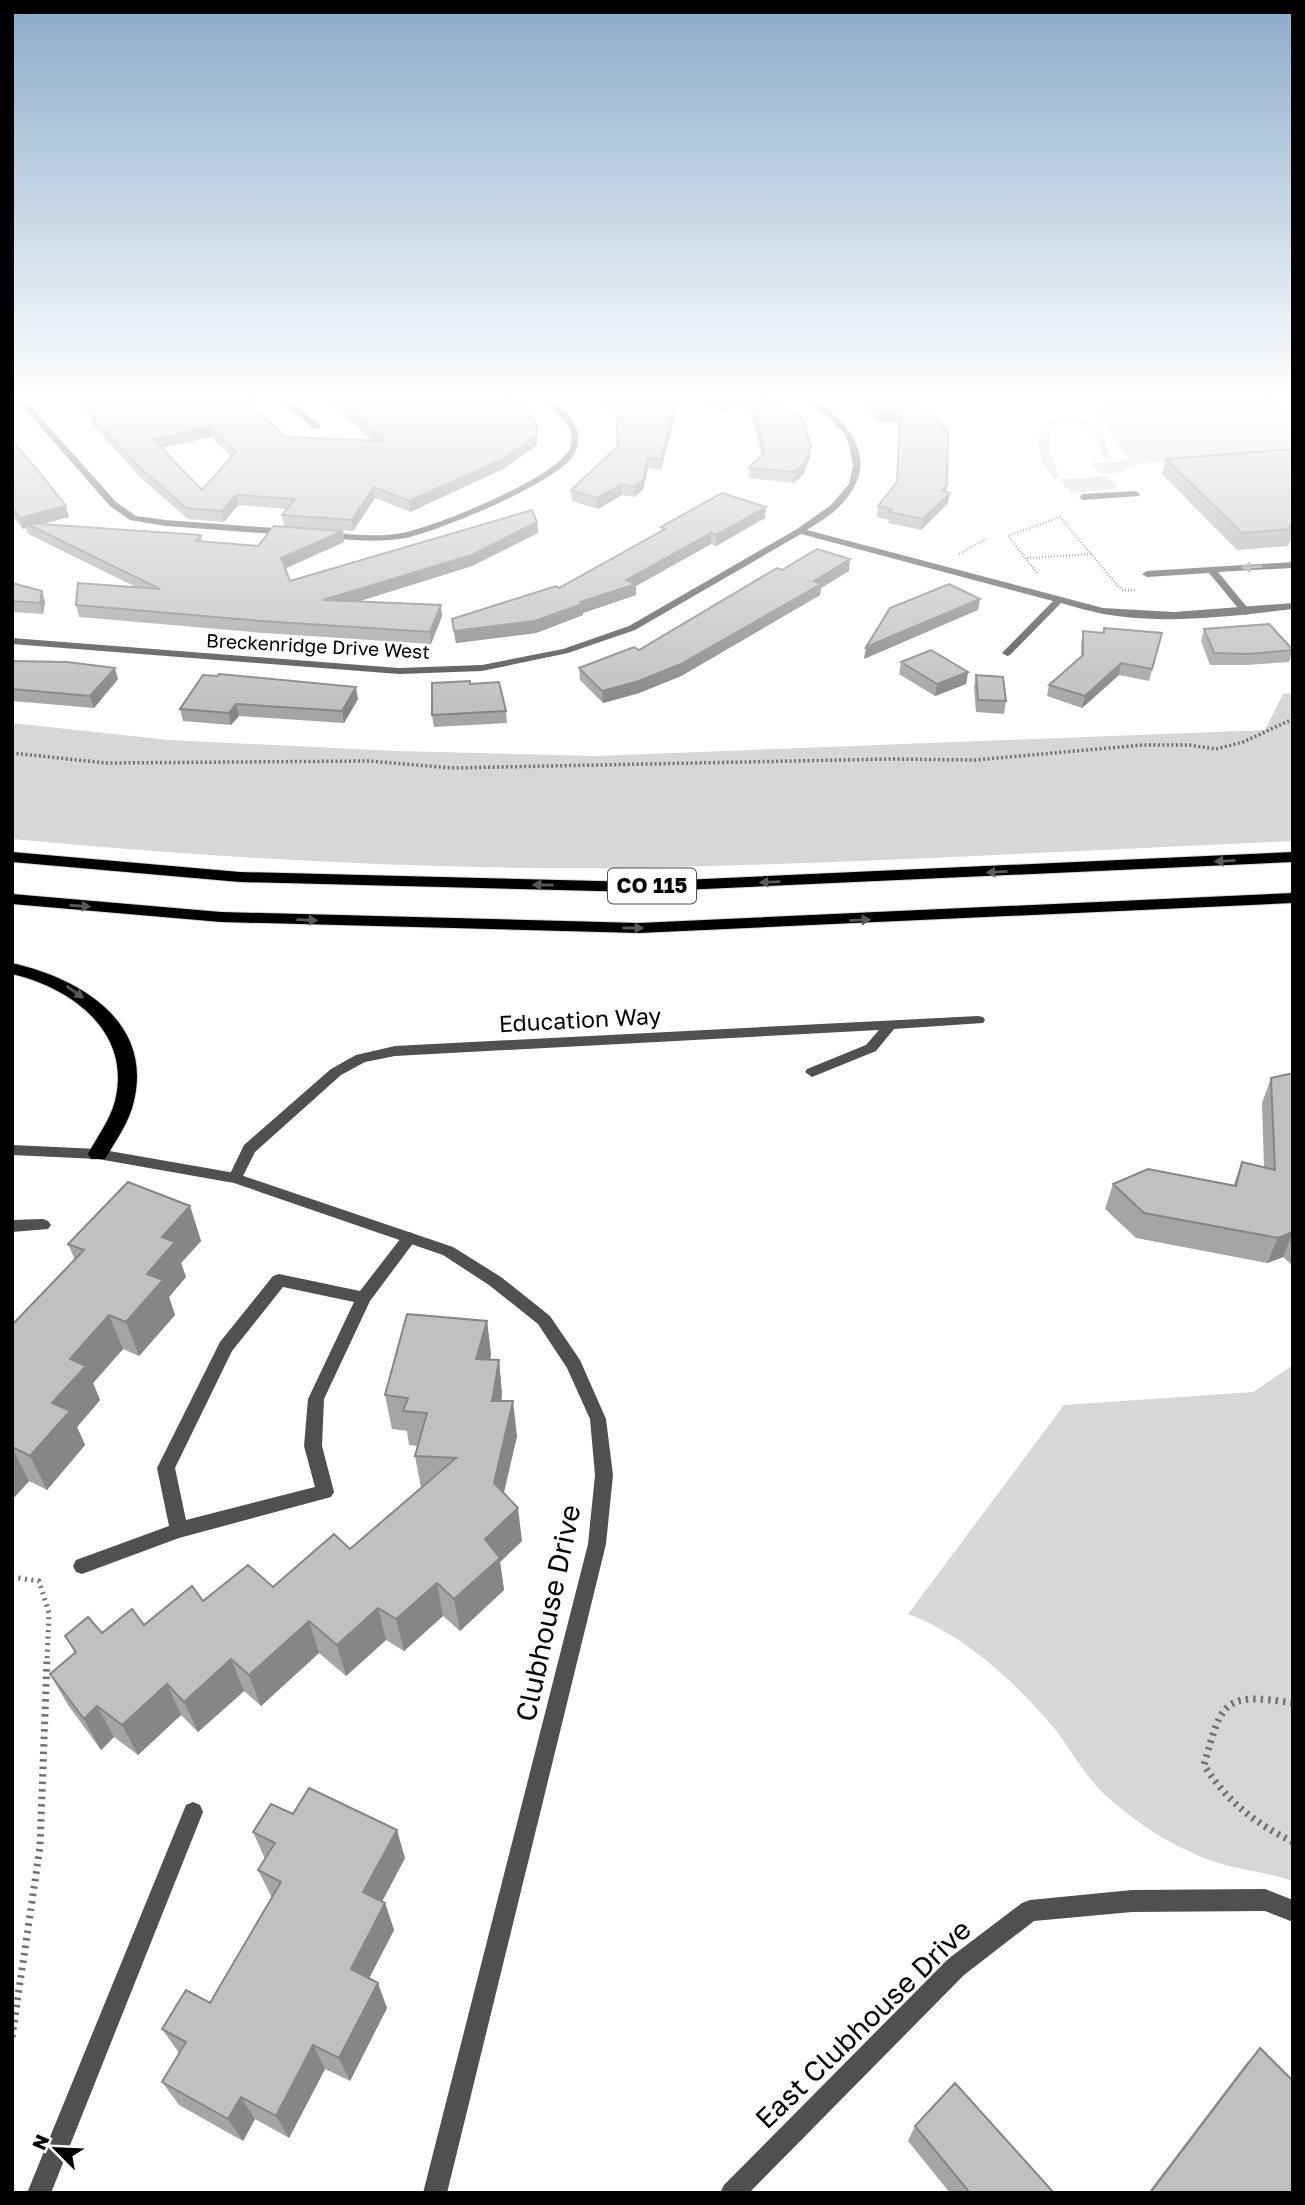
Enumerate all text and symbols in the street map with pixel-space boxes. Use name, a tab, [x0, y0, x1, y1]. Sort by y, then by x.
one-way arrow	[1240, 562, 1262, 573]
street label: Breckenridge Drive West	[206, 628, 430, 663]
one-way arrow	[1213, 855, 1235, 866]
one-way arrow	[986, 866, 1008, 877]
road number: CO 115	[608, 868, 696, 903]
one-way arrow	[759, 877, 781, 888]
one-way arrow	[531, 880, 553, 891]
one-way arrow	[69, 901, 91, 912]
one-way arrow	[849, 914, 871, 925]
one-way arrow	[296, 915, 318, 926]
one-way arrow	[622, 922, 644, 934]
one-way arrow	[66, 985, 84, 999]
street label: Education Way	[498, 1001, 662, 1037]
street label: Clubhouse Drive	[508, 1502, 587, 1724]
street label: East Clubhouse Drive	[748, 1912, 977, 2135]
north arrow	[21, 2114, 91, 2184]
text: N	[27, 2131, 53, 2153]

